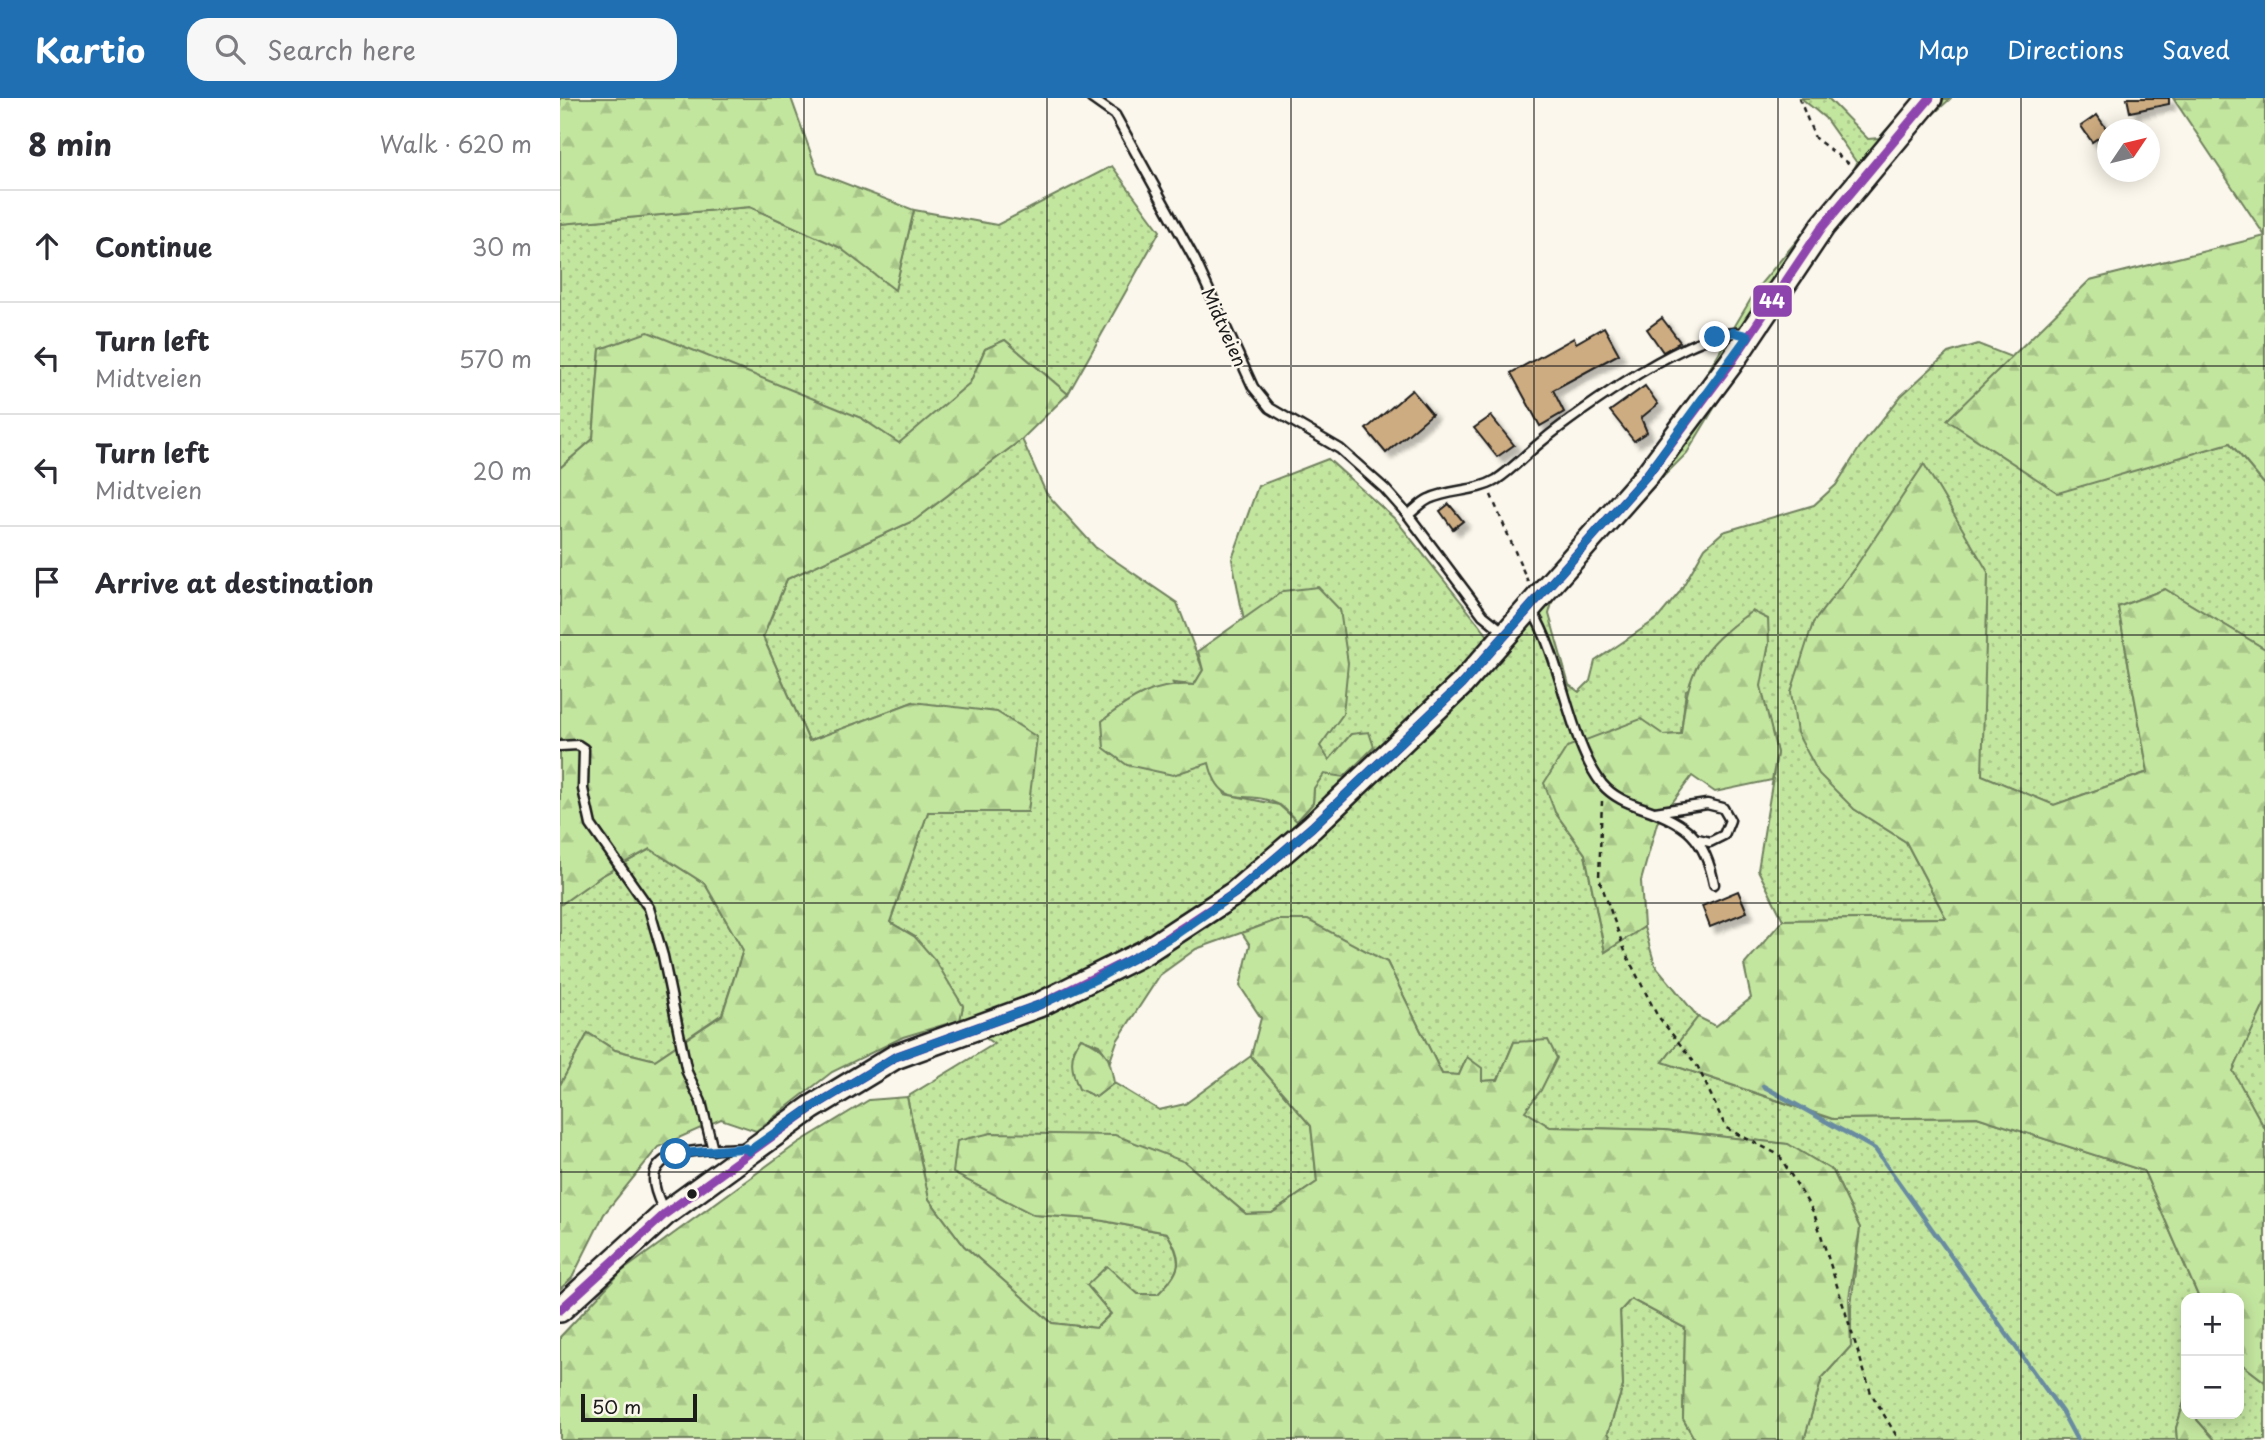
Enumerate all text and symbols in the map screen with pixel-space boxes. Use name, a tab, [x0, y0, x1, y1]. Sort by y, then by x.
search box	[187, 18, 677, 81]
text: Kartio	[35, 24, 145, 74]
icon: search	[211, 30, 249, 68]
text: Search here	[267, 30, 416, 69]
text: Map	[1918, 31, 1969, 67]
text: Directions	[2007, 31, 2124, 67]
text: Saved	[2162, 31, 2230, 67]
north arrow	[2097, 119, 2160, 182]
text: 8 min	[28, 121, 112, 166]
text: Walk · 620 m	[380, 126, 532, 161]
icon: ahead	[28, 227, 66, 265]
text: Continue	[95, 227, 212, 266]
text: 30 m	[471, 229, 532, 264]
street label: Midtveien	[1196, 283, 1254, 371]
line badge: 44	[1752, 284, 1793, 318]
text: 44	[1759, 286, 1785, 314]
text: Turn left	[95, 321, 210, 360]
route end	[1699, 321, 1730, 352]
icon: left	[28, 339, 66, 377]
text: 570 m	[459, 341, 532, 376]
text: Midtveien	[95, 360, 202, 395]
text: Turn left	[95, 433, 210, 472]
icon: left	[28, 451, 66, 489]
text: 20 m	[473, 453, 532, 488]
text: Midtveien	[95, 472, 202, 507]
icon: arrive	[28, 563, 66, 601]
text: Arrive at destination	[95, 563, 374, 602]
route start	[660, 1138, 691, 1169]
unlabelled marker	[685, 1187, 699, 1201]
map controls	[2181, 1293, 2244, 1419]
button: +	[2181, 1293, 2244, 1356]
button: −	[2181, 1356, 2244, 1419]
scale bar	[581, 1391, 696, 1423]
text: 50 m	[592, 1392, 641, 1420]

